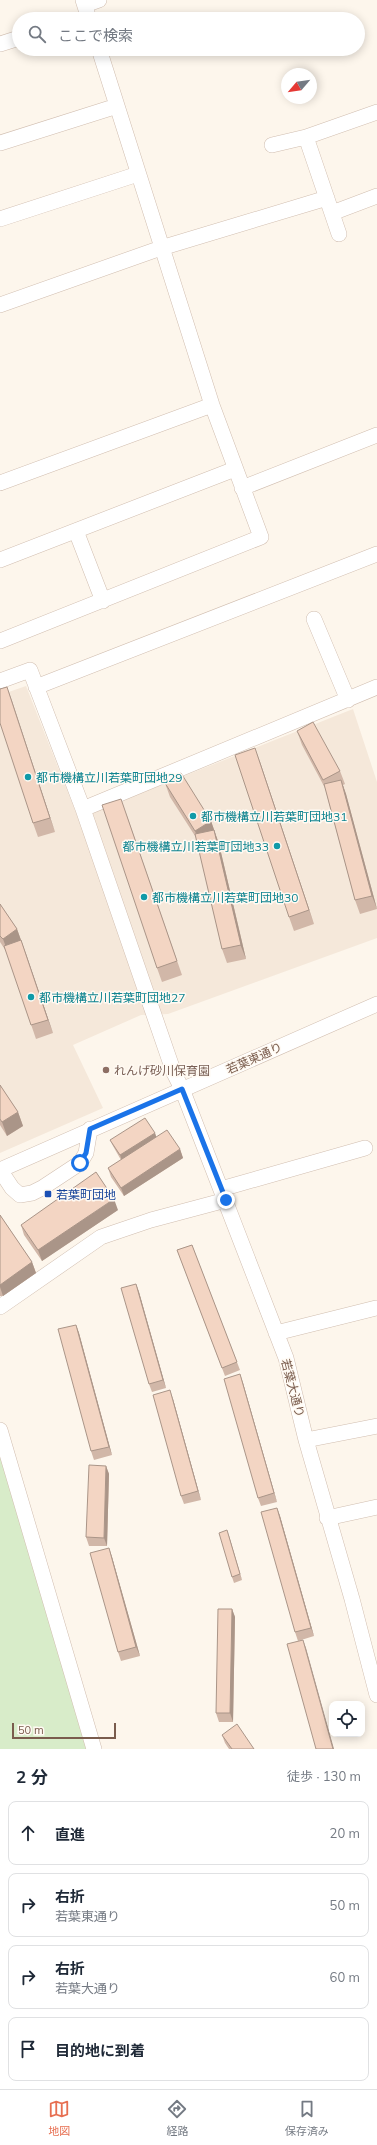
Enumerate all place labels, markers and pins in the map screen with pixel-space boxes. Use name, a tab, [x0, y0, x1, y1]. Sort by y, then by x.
place label: 都市機構立川若葉町団地29	[36, 770, 182, 785]
marker: 都市機構立川若葉町団地29	[23, 772, 33, 782]
place label: 都市機構立川若葉町団地31	[201, 809, 347, 824]
marker: 都市機構立川若葉町団地31	[188, 811, 198, 821]
place label: 都市機構立川若葉町団地33	[123, 839, 269, 854]
marker: 都市機構立川若葉町団地33	[272, 841, 282, 851]
place label: 都市機構立川若葉町団地30	[152, 890, 298, 905]
marker: 都市機構立川若葉町団地30	[139, 892, 149, 902]
place label: 都市機構立川若葉町団地27	[39, 990, 185, 1005]
marker: 都市機構立川若葉町団地27	[26, 992, 36, 1002]
place label: れんげ砂川保育園	[114, 1063, 210, 1078]
marker: れんげ砂川保育園	[101, 1065, 111, 1075]
place label: 若葉町団地	[56, 1187, 116, 1202]
marker: 若葉町団地	[43, 1189, 53, 1199]

